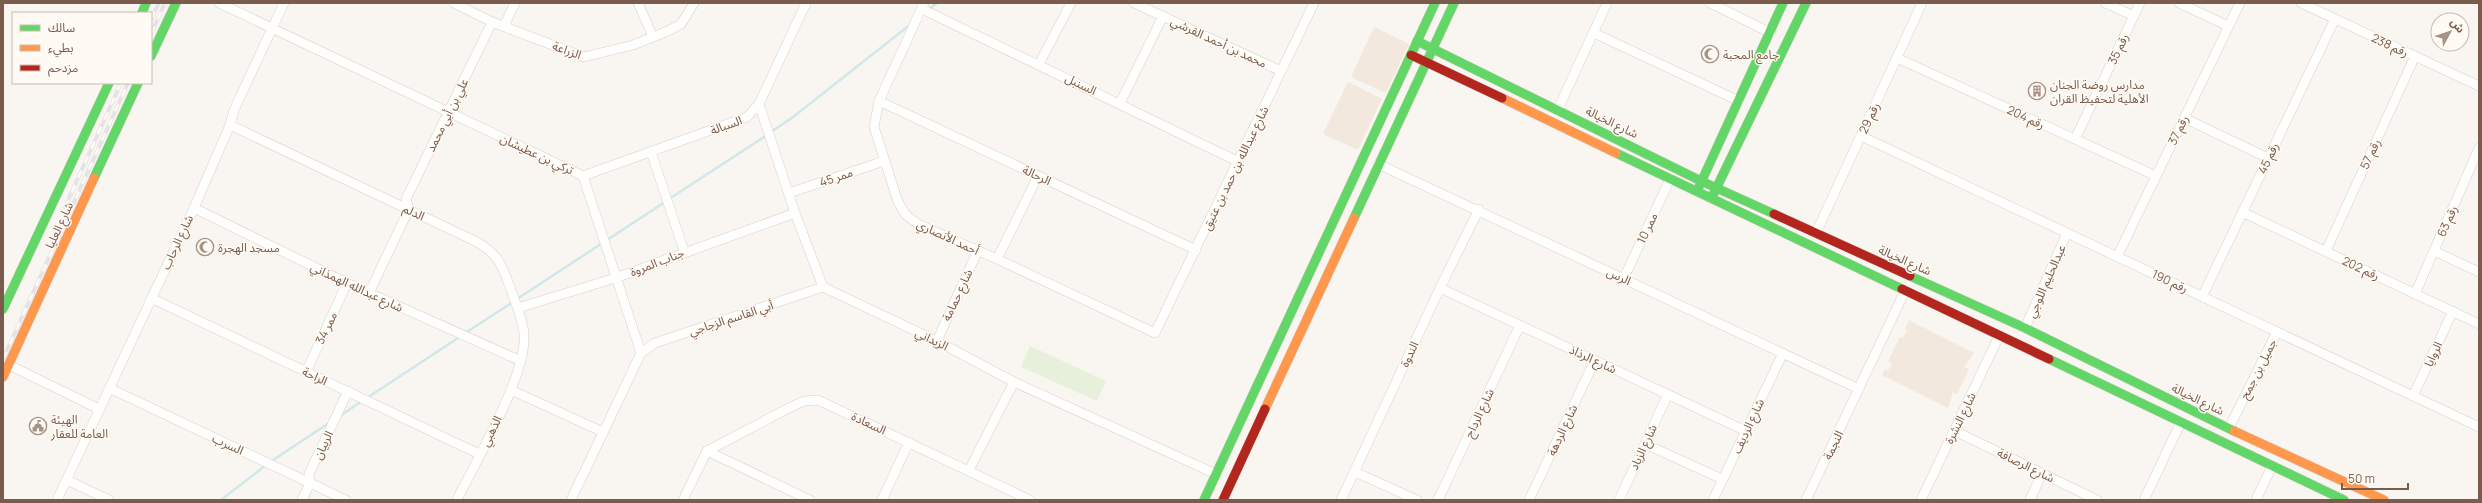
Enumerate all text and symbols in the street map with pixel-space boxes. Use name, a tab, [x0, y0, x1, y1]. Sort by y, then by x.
legend	[12, 12, 152, 84]
street label: محمد بن أحمد القرشي	[1167, 12, 1270, 73]
north arrow	[2430, 12, 2470, 52]
text: ش	[2447, 15, 2469, 36]
text: سالك	[48, 19, 75, 36]
street label: رقم 238	[2368, 29, 2411, 62]
street label: رقم 35	[2104, 31, 2133, 68]
street label: الزراعة	[550, 37, 584, 63]
text: بطيء	[48, 39, 74, 58]
mosque icon: جامع المحبة	[1700, 44, 1720, 64]
place label: جامع المحبة	[1723, 46, 1779, 64]
text: مزدحم	[48, 59, 78, 77]
street label: السنبل	[1062, 69, 1100, 99]
street label: علي بن أبي محمد	[422, 75, 474, 155]
place label: مدارس روضة الجنان الأهلية لتحفيظ القران	[2050, 76, 2149, 107]
building icon: مدارس روضة الجنان الأهلية لتحفيظ القران	[2027, 81, 2047, 101]
street label: رقم 29	[1854, 100, 1885, 137]
street label: رقم 204	[2004, 101, 2048, 134]
street label: شارع الخيالة	[1583, 102, 1641, 143]
street label: شارع عبدالله بن حمد بن عتيق	[1197, 103, 1273, 233]
street label: السبالة	[708, 111, 744, 139]
street label: رقم 37	[2164, 112, 2193, 148]
street label: تركي بن عطيشان	[497, 130, 577, 180]
street label: رقم 57	[2356, 136, 2385, 172]
street label: رقم 45	[2253, 140, 2283, 177]
street label: الرحالة	[1020, 161, 1054, 189]
street label: ممر 45	[817, 163, 855, 191]
street label: شارع العليا	[41, 199, 78, 251]
street label: الدلم	[400, 200, 428, 225]
street label: رقم 63	[2433, 203, 2462, 240]
street label: ممر 10	[1632, 210, 1662, 246]
street label: شارع الرحاب	[157, 212, 198, 273]
street label: أحمد الأنصاري	[913, 215, 982, 261]
mosque icon: مسجد الهجرة	[195, 237, 215, 257]
place label: مسجد الهجرة	[218, 239, 280, 256]
street label: شارع الخيالة	[1875, 241, 1934, 280]
street label: عبدالحليم اللوجي	[2022, 242, 2071, 321]
street label: جناب المروة	[627, 244, 687, 280]
street label: رقم 202	[2339, 252, 2383, 285]
street label: شارع عبدالله الهمذاني	[307, 258, 406, 318]
street label: الرس	[1604, 263, 1634, 289]
street label: رقم 190	[2149, 265, 2191, 298]
street label: شارع حمامة	[938, 266, 977, 324]
street label: أبي القاسم الزجاجي	[687, 296, 776, 341]
street label: ممر 34	[311, 309, 341, 347]
street label: الزبداني	[912, 324, 952, 356]
street label: جميل بن جمح	[2235, 336, 2281, 403]
street label: الندوة	[1396, 338, 1422, 370]
street label: الروايا	[2420, 338, 2446, 369]
street label: شارع الرذاذ	[1566, 341, 1619, 378]
street label: الراحة	[300, 363, 331, 389]
street label: شارع الخيالة	[2169, 379, 2227, 420]
street label: شارع الرداح	[1460, 386, 1499, 441]
street label: شارع النشرة	[1940, 389, 1981, 447]
street label: شارع الرديف	[1728, 396, 1769, 457]
street label: شارع الردهة	[1543, 402, 1582, 459]
street label: السعادة	[849, 408, 889, 438]
place label: الهيئة العامة للعقار	[50, 411, 108, 442]
street label: الذهبي	[476, 413, 507, 450]
public building icon: الهيئة العامة للعقار	[28, 416, 48, 436]
street label: شارع الزباد	[1625, 421, 1662, 473]
street label: النجمة	[1819, 427, 1847, 462]
street label: الربيان	[309, 428, 337, 462]
street label: السرب	[210, 429, 247, 459]
street label: شارع الرصافة	[1994, 444, 2057, 487]
scale bar	[2342, 465, 2408, 491]
text: 50 m	[2348, 470, 2375, 487]

